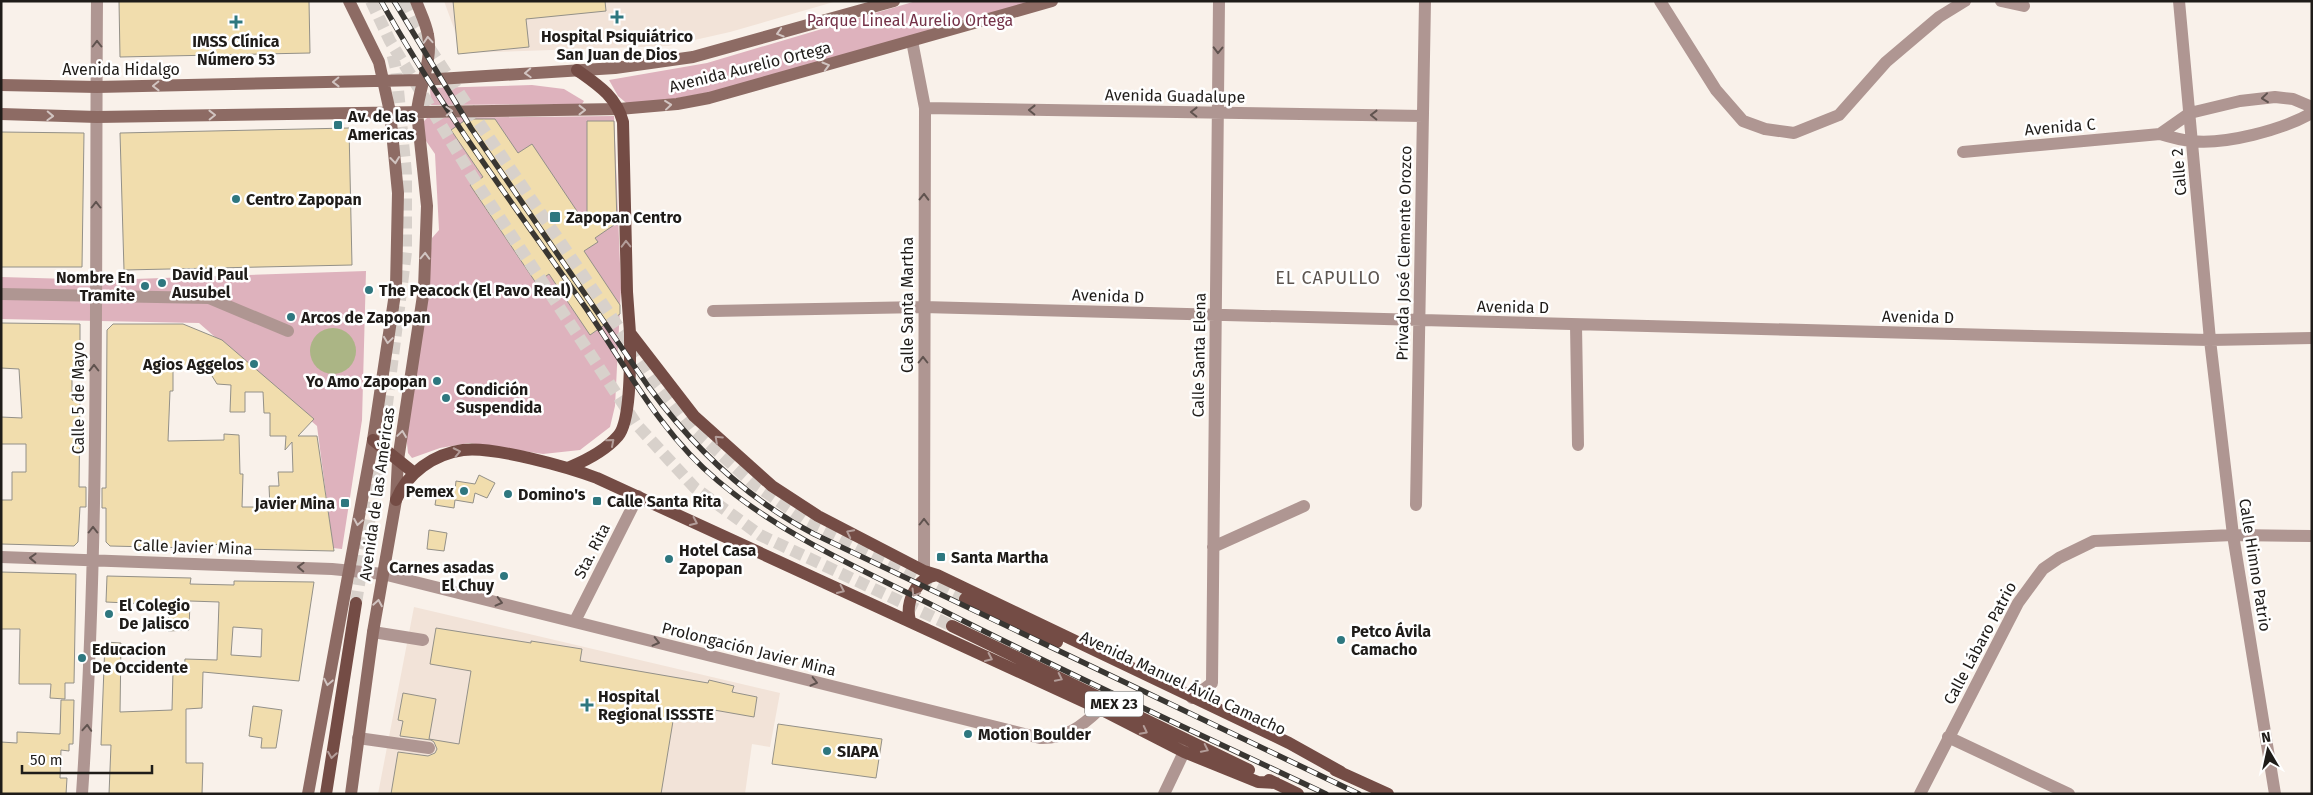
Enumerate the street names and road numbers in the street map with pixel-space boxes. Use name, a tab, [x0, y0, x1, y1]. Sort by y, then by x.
street label: Avenida Aurelio Ortega	[667, 38, 833, 96]
street label: Avenida Hidalgo	[62, 60, 180, 79]
street label: Avenida Guadalupe	[1105, 85, 1245, 107]
street label: Avenida C	[2024, 114, 2096, 140]
street label: Privada José Clemente Orozco	[1393, 145, 1415, 361]
street label: Calle 2	[2167, 147, 2191, 197]
street label: Calle Santa Martha	[898, 237, 917, 373]
street label: Avenida D	[1071, 285, 1145, 307]
street label: Calle Santa Elena	[1188, 292, 1210, 418]
street label: Avenida D	[1477, 297, 1549, 317]
street label: Avenida D	[1882, 307, 1954, 327]
street label: Calle 5 de Mayo	[69, 342, 88, 454]
street label: Avenida de las Américas	[355, 406, 399, 582]
street label: Calle Himno Patrio	[2235, 497, 2275, 633]
street label: Sta. Rita	[570, 520, 614, 582]
street label: Calle Javier Mina	[133, 535, 253, 559]
street label: Calle Lábaro Patrio	[1940, 578, 2020, 708]
street label: Prolongación Javier Mina	[660, 618, 838, 680]
street label: Avenida Manuel Ávila Camacho	[1077, 626, 1289, 739]
road number: MEX 23	[1085, 692, 1143, 716]

